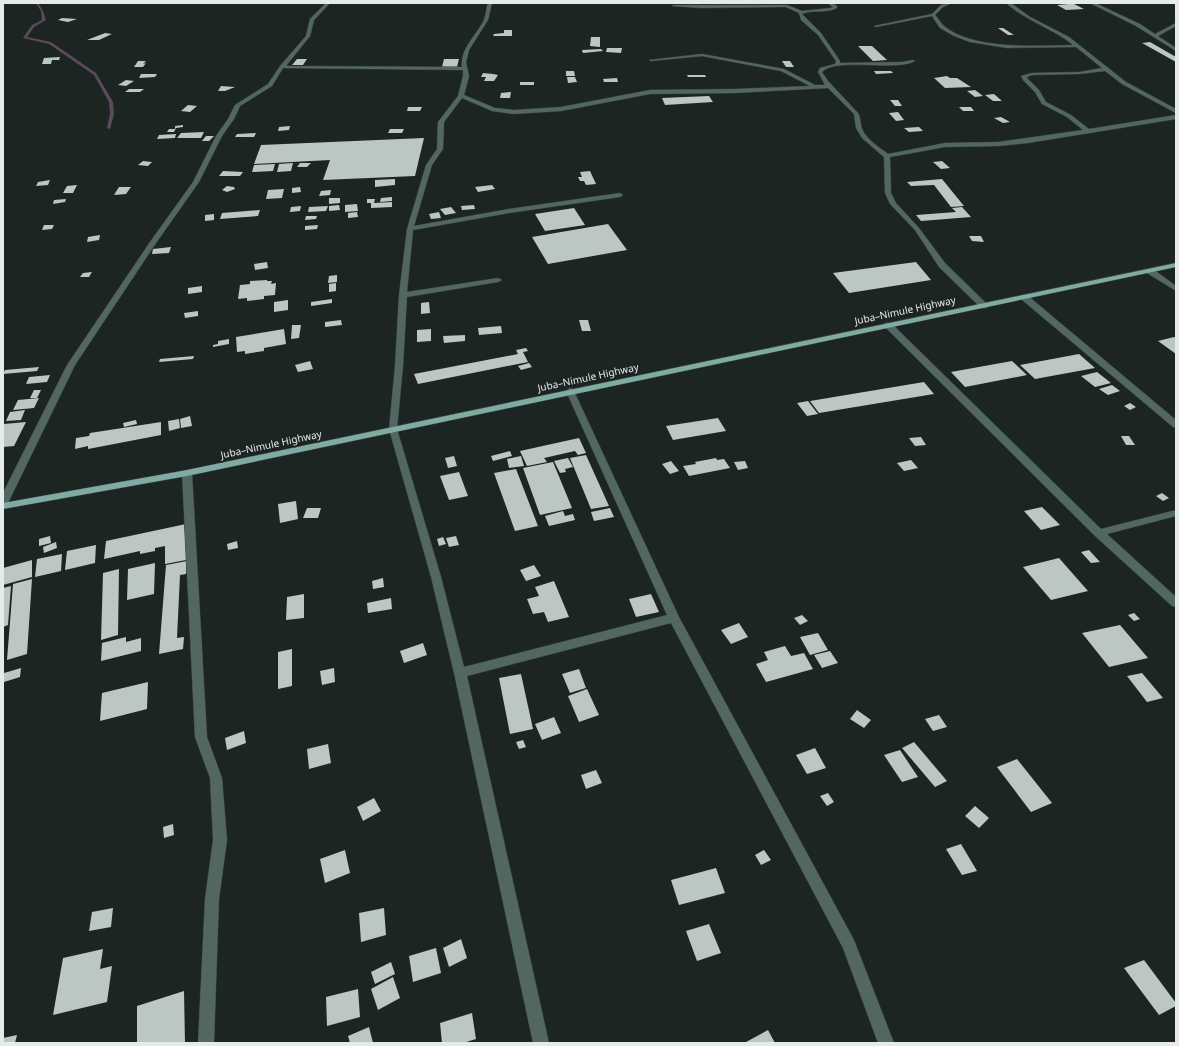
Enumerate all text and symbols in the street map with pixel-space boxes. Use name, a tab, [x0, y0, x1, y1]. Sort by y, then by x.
street label: Juba–Nimule Highway	[852, 292, 958, 328]
street label: Juba–Nimule Highway	[535, 359, 641, 395]
street label: Juba–Nimule Highway	[218, 426, 324, 462]

